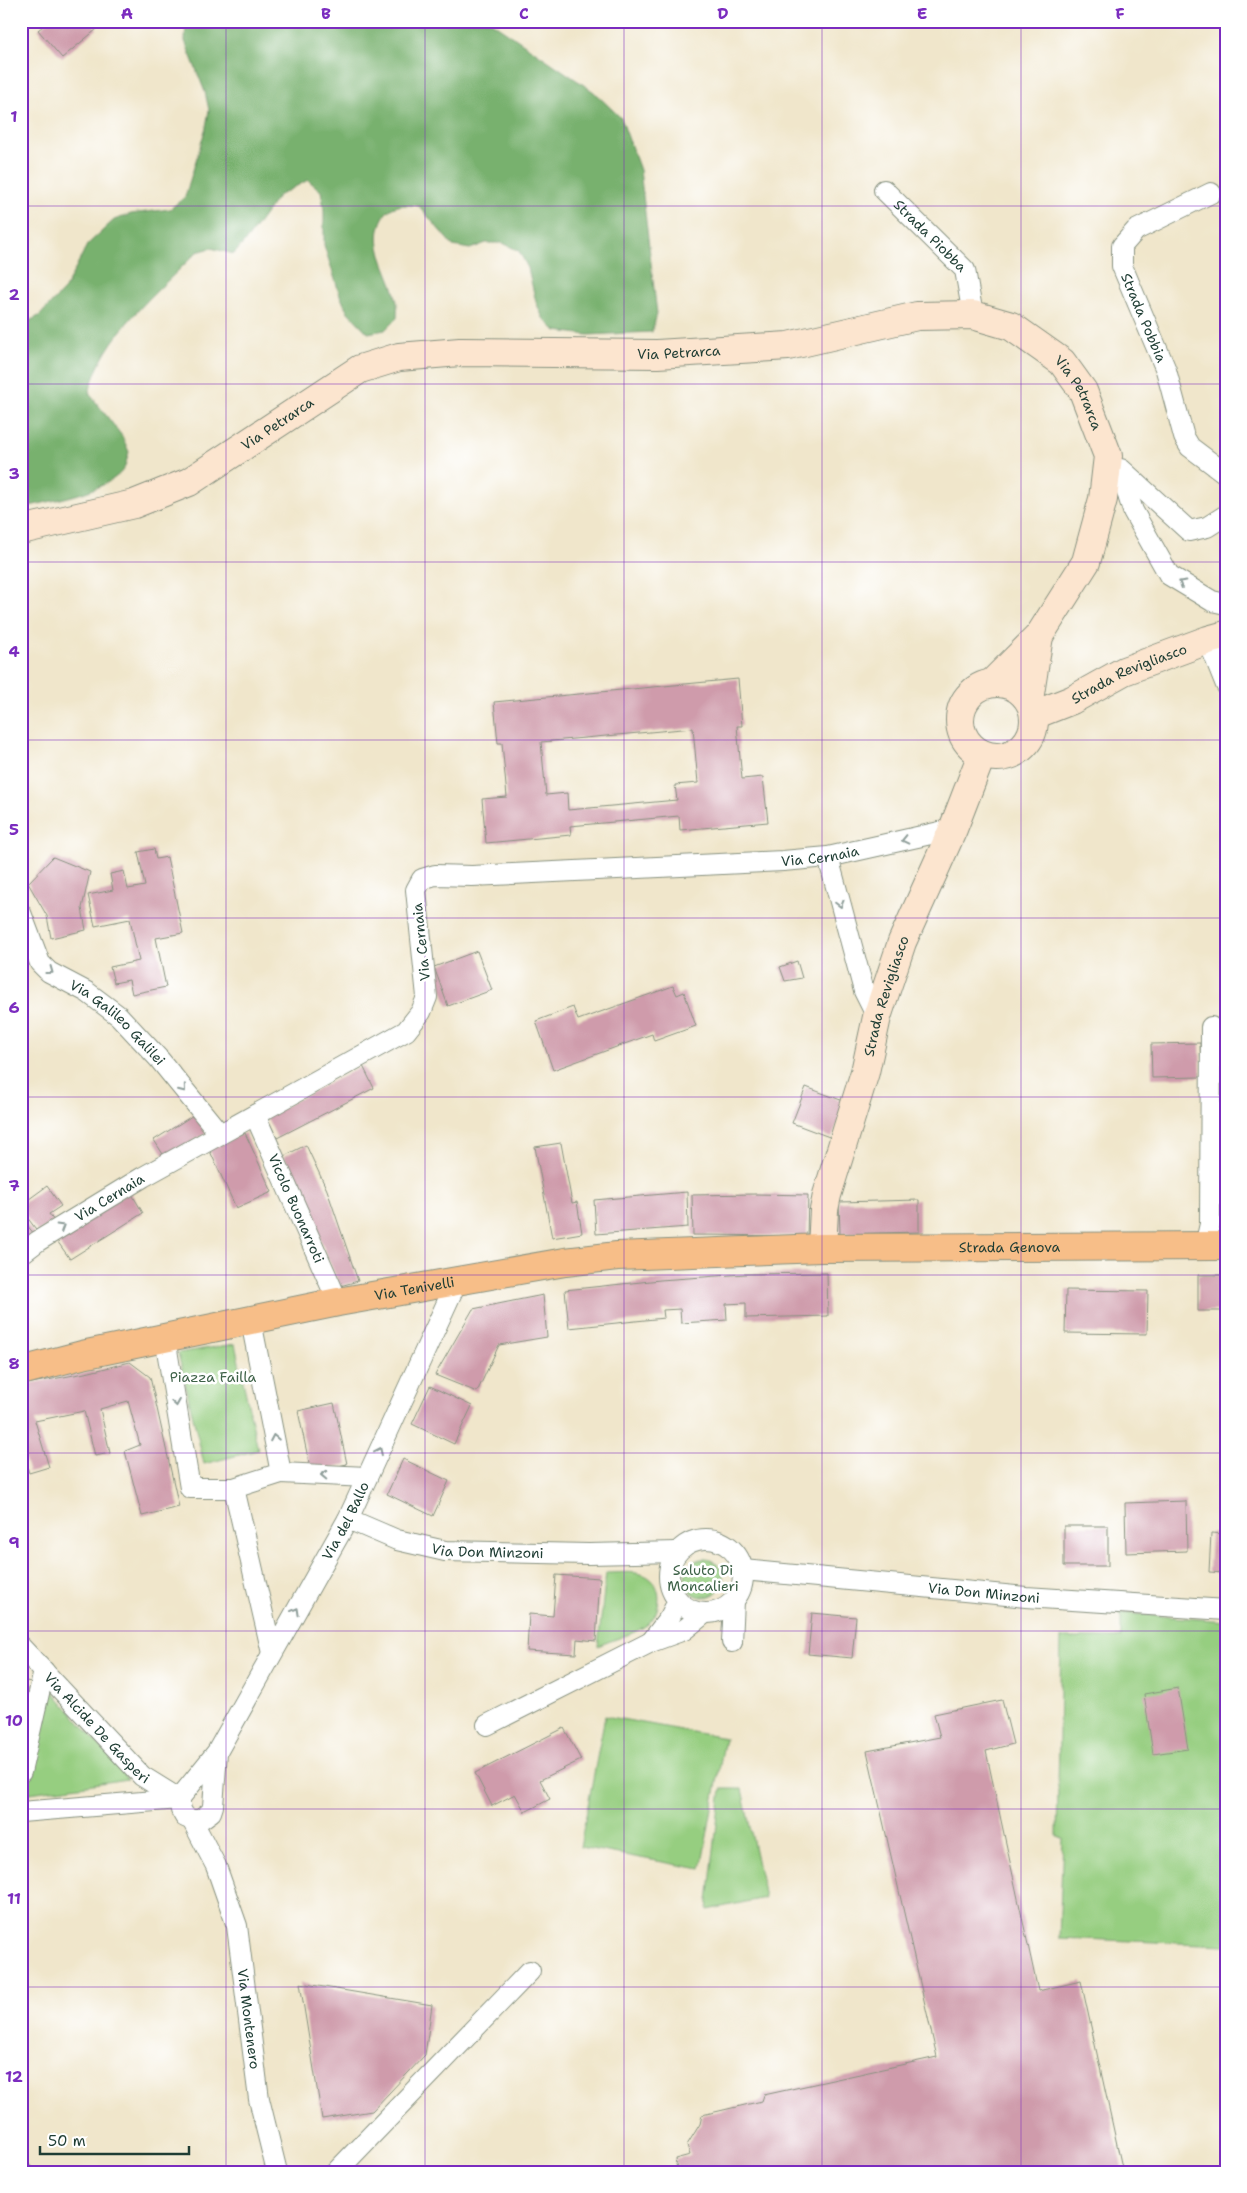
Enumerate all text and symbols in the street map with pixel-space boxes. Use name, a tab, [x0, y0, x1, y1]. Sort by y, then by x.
text: A	[121, 3, 133, 24]
text: B	[321, 3, 331, 24]
text: C	[519, 3, 529, 24]
text: D	[717, 3, 729, 24]
text: E	[917, 3, 927, 24]
text: F	[1115, 3, 1125, 24]
text: 1	[10, 106, 18, 127]
street label: Strada Piobba	[890, 196, 971, 276]
street label: Strada Pobbia	[1117, 270, 1171, 365]
text: 2	[8, 284, 20, 305]
street label: Via Petrarca	[637, 341, 721, 363]
street label: Via Petrarca	[1051, 351, 1106, 433]
street label: Via Petrarca	[237, 393, 317, 454]
text: 3	[8, 463, 20, 484]
one-way arrow	[1179, 579, 1188, 589]
street label: Strada Revigliasco	[1068, 640, 1189, 708]
text: 4	[8, 641, 20, 662]
text: 5	[9, 819, 19, 840]
one-way arrow	[901, 834, 910, 845]
street label: Via Cernaia	[780, 841, 861, 870]
one-way arrow	[835, 900, 845, 908]
street label: Via Cernaia	[408, 902, 434, 982]
street label: Strada Revigliasco	[860, 932, 913, 1058]
one-way arrow	[44, 965, 54, 974]
street label: Via Galileo Galilei	[67, 976, 169, 1069]
text: 6	[8, 997, 20, 1018]
one-way arrow	[178, 1083, 187, 1092]
street label: Vicolo Buonarroti	[264, 1151, 328, 1266]
street label: Via Cernaia	[71, 1169, 148, 1226]
text: 7	[8, 1175, 20, 1196]
one-way arrow	[56, 1223, 65, 1233]
street label: Strada Genova	[959, 1238, 1061, 1256]
street label: Via Tenivelli	[373, 1273, 456, 1304]
text: 8	[8, 1353, 20, 1374]
park label: Piazza Failla	[170, 1368, 257, 1386]
one-way arrow	[170, 1399, 180, 1407]
one-way arrow	[270, 1434, 280, 1443]
one-way arrow	[373, 1447, 383, 1456]
one-way arrow	[320, 1470, 328, 1481]
street label: Via del Ballo	[318, 1479, 373, 1563]
text: 9	[8, 1532, 20, 1553]
street label: Via Don Minzoni	[430, 1539, 544, 1562]
park label: Saluto Di Moncalieri	[667, 1561, 739, 1595]
street label: Via Don Minzoni	[927, 1579, 1040, 1607]
one-way arrow	[290, 1607, 300, 1616]
street label: Via Alcide De Gasperi	[40, 1668, 153, 1788]
text: 10	[5, 1710, 23, 1731]
text: 11	[7, 1888, 21, 1909]
street label: Via Montenero	[233, 1968, 264, 2070]
text: 12	[5, 2066, 23, 2087]
scale bar	[40, 2123, 189, 2155]
text: 50 m	[48, 2131, 86, 2151]

